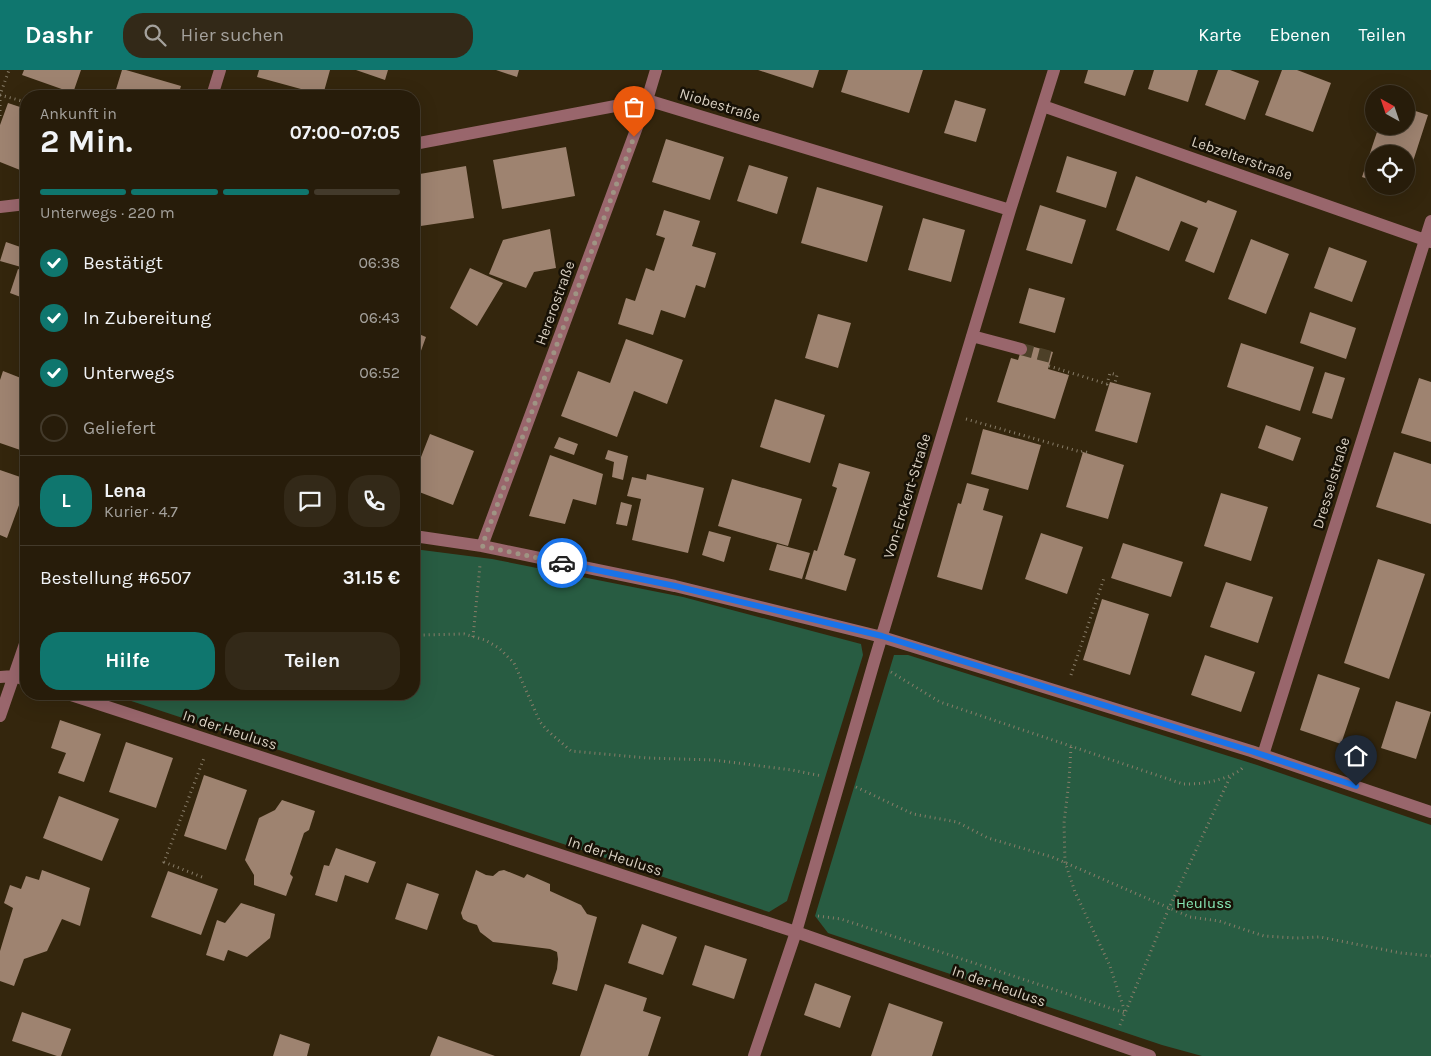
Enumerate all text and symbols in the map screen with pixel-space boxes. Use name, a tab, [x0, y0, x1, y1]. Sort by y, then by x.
search box	[123, 13, 473, 58]
text: Dashr	[25, 21, 93, 49]
icon: search	[141, 21, 169, 49]
text: Hier suchen	[181, 24, 284, 46]
text: Karte	[1198, 24, 1242, 46]
text: Ebenen	[1270, 24, 1331, 46]
text: Teilen	[1359, 24, 1406, 46]
street label: Niobestraße	[677, 84, 763, 126]
north arrow	[1365, 85, 1415, 135]
map controls	[1365, 85, 1415, 195]
pin	[613, 86, 655, 137]
icon: bag	[620, 93, 648, 121]
text: Ankunft in	[40, 104, 117, 123]
text: 07:00–07:05	[290, 122, 400, 144]
text: 2 Min.	[40, 123, 133, 160]
street label: Lebzelterstraße	[1189, 132, 1295, 184]
button: locate	[1365, 145, 1415, 195]
text: Unterwegs · 220 m	[40, 203, 175, 222]
icon: check	[40, 249, 68, 277]
text: Bestätigt	[83, 252, 163, 274]
text: 06:38	[358, 253, 400, 272]
street label: Hererostraße	[531, 258, 579, 348]
icon: check	[40, 304, 68, 332]
text: In Zubereitung	[83, 307, 211, 329]
text: 06:43	[359, 308, 400, 327]
icon: check	[40, 359, 68, 387]
text: Unterwegs	[83, 362, 175, 384]
text: 06:52	[359, 363, 400, 382]
text: Geliefert	[83, 417, 156, 439]
street label: Von-Erckert-Straße	[879, 431, 935, 561]
street label: Dresselstraße	[1309, 435, 1353, 531]
button: chat	[284, 475, 336, 527]
button: phone	[348, 475, 400, 527]
text: Lena	[104, 480, 146, 502]
text: L	[61, 490, 71, 512]
text: Kurier · 4.7	[104, 502, 178, 521]
courier	[537, 538, 587, 588]
icon: car	[548, 549, 576, 577]
text: Bestellung #6507	[40, 567, 191, 589]
text: 31.15 €	[343, 567, 400, 589]
button: Hilfe	[40, 632, 215, 690]
button: Teilen	[225, 632, 400, 690]
street label: In der Heuluss	[180, 706, 280, 754]
pin	[1335, 735, 1377, 786]
icon: home	[1342, 742, 1370, 770]
street label: In der Heuluss	[565, 832, 665, 880]
park label: Heuluss	[1176, 894, 1232, 912]
street label: In der Heuluss	[950, 961, 1048, 1011]

